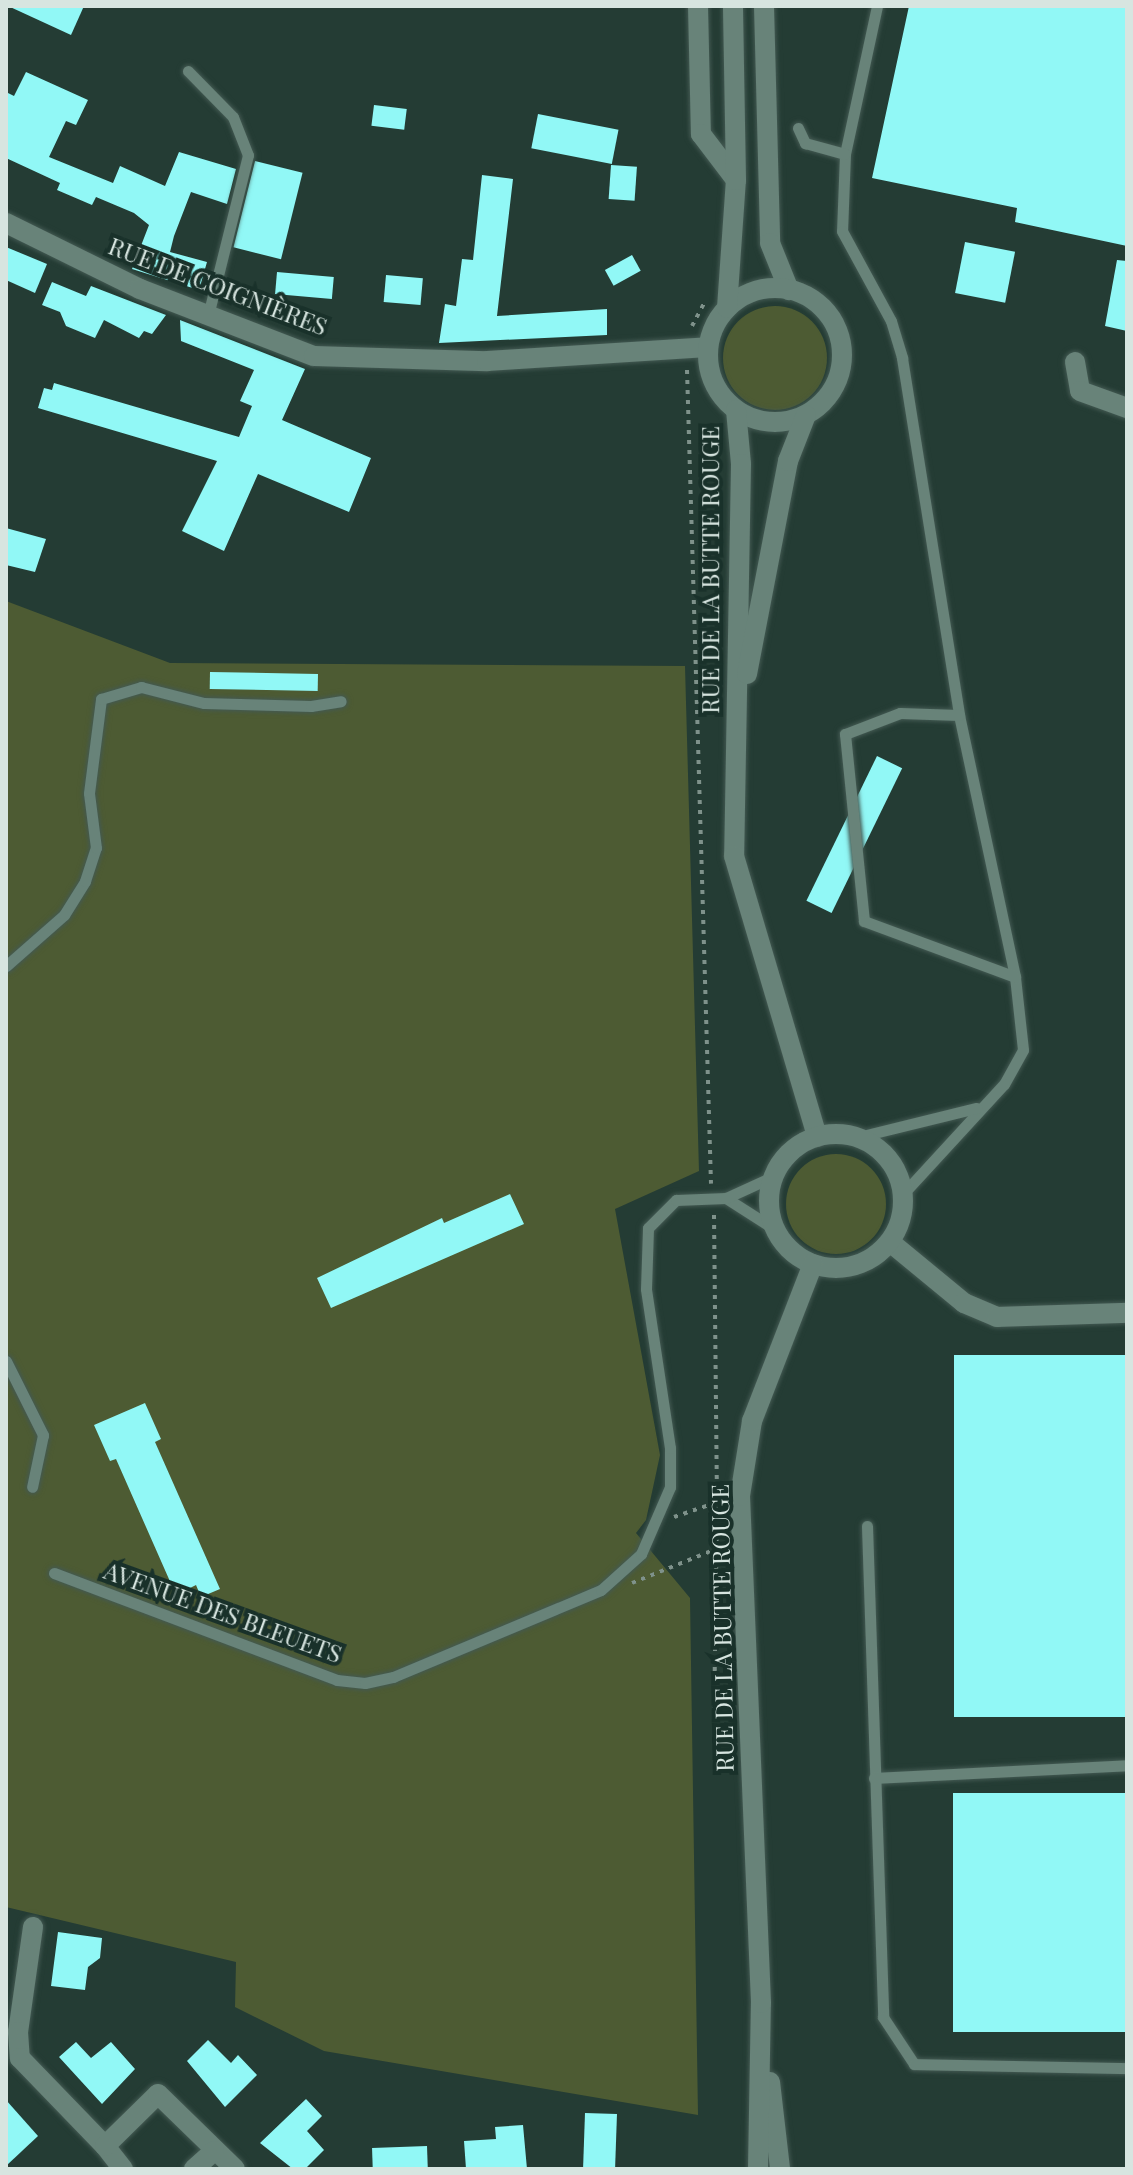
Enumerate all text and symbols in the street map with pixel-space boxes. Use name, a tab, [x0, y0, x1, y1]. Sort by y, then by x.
street label: RUE DE COIGNIÈRES	[105, 231, 331, 341]
street label: RUE DE LA BUTTE ROUGE	[696, 426, 724, 714]
street label: RUE DE LA BUTTE ROUGE	[705, 1484, 739, 1772]
street label: AVENUE DES BLEUETS	[100, 1556, 346, 1668]

